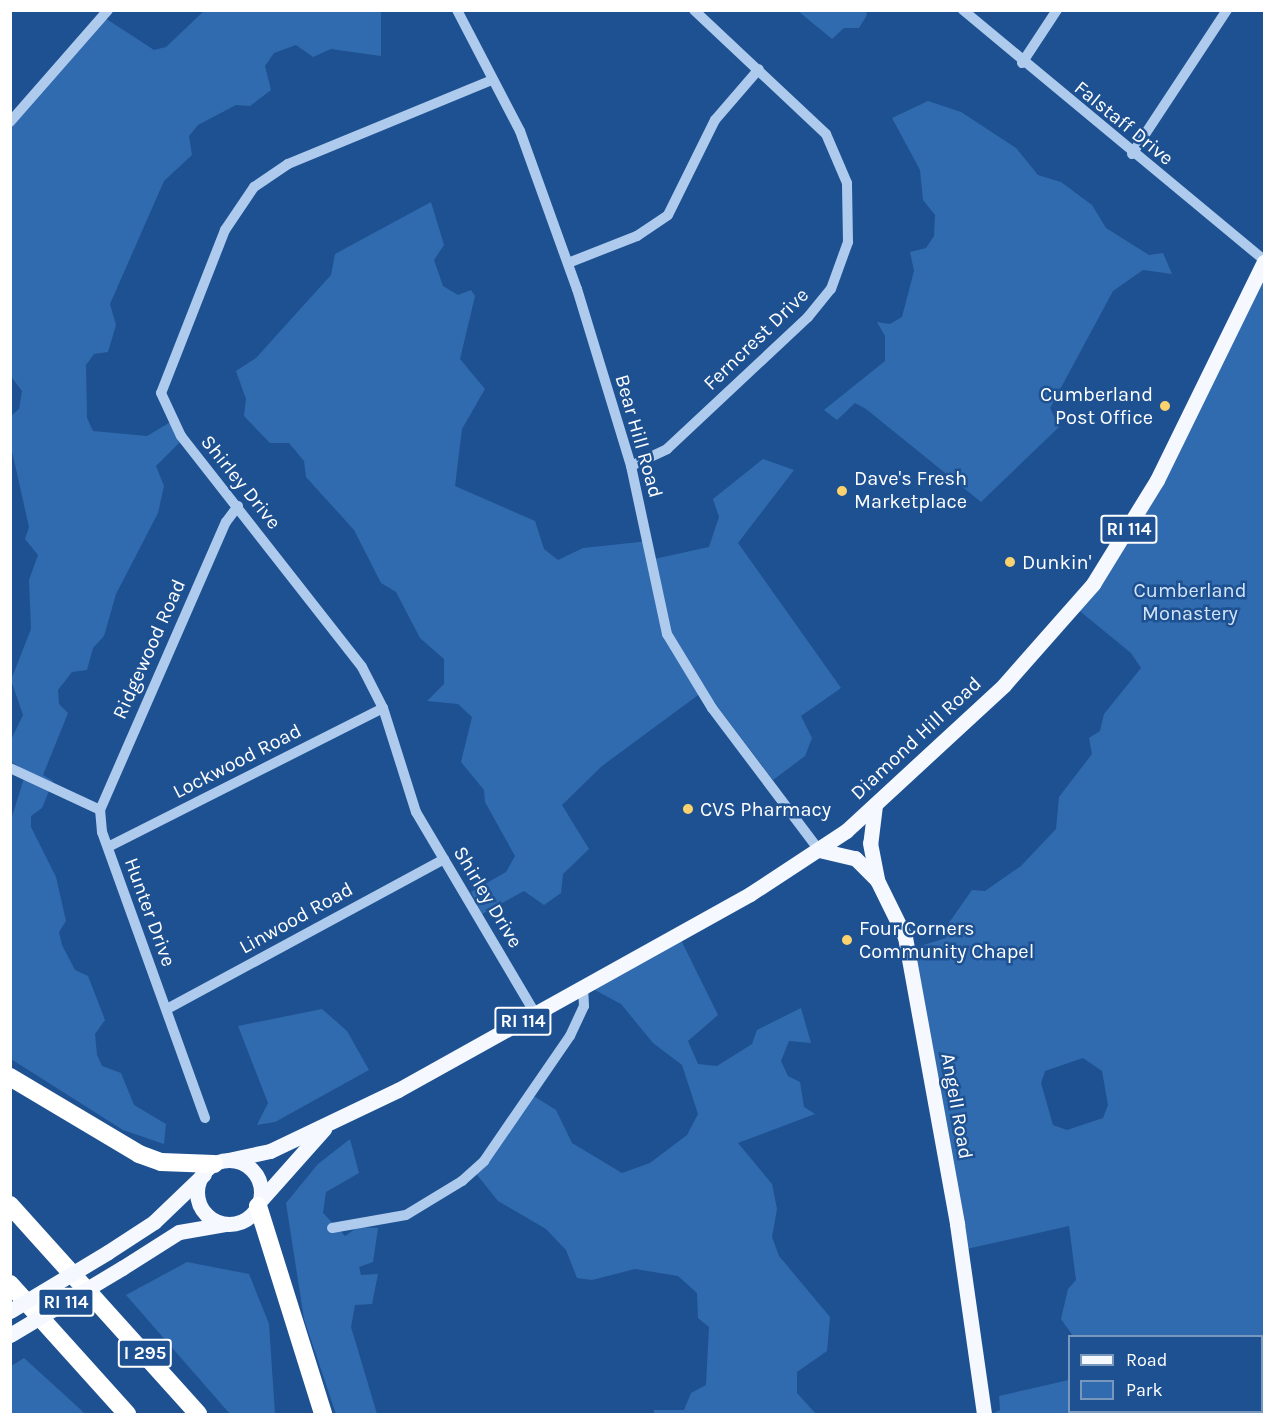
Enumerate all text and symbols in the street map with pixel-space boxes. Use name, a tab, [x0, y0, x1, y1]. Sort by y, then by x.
street label: Falstaff Drive	[1070, 76, 1178, 170]
street label: Ferncrest Drive	[698, 283, 814, 395]
street label: Bear Hill Road	[610, 372, 668, 500]
place label: Cumberland Post Office	[1040, 382, 1153, 429]
marker: Cumberland Post Office	[1158, 399, 1172, 413]
street label: Shirley Drive	[196, 430, 286, 534]
place label: Dave's Fresh Marketplace	[854, 467, 967, 514]
marker: Dave's Fresh Marketplace	[835, 484, 849, 498]
road number: RI 114	[1099, 514, 1159, 544]
place label: Dunkin'	[1022, 550, 1091, 574]
marker: Dunkin'	[1003, 555, 1017, 569]
street label: Ridgewood Road	[107, 575, 191, 723]
park label: Cumberland Monastery	[1134, 579, 1246, 626]
street label: Diamond Hill Road	[846, 671, 986, 805]
street label: Lockwood Road	[169, 718, 305, 804]
place label: CVS Pharmacy	[700, 797, 831, 821]
marker: CVS Pharmacy	[681, 802, 695, 816]
street label: Shirley Drive	[448, 842, 528, 952]
street label: Hunter Drive	[119, 854, 181, 970]
street label: Linwood Road	[235, 877, 357, 959]
place label: Four Corners Community Chapel	[859, 916, 1034, 963]
marker: Four Corners Community Chapel	[840, 933, 854, 947]
road number: RI 114	[493, 1006, 553, 1036]
street label: Angell Road	[936, 1051, 978, 1161]
road number: RI 114	[36, 1287, 96, 1317]
legend	[1068, 1335, 1263, 1413]
road number: I 295	[116, 1338, 174, 1368]
text: Road	[1126, 1349, 1167, 1371]
text: Park	[1126, 1379, 1163, 1401]

